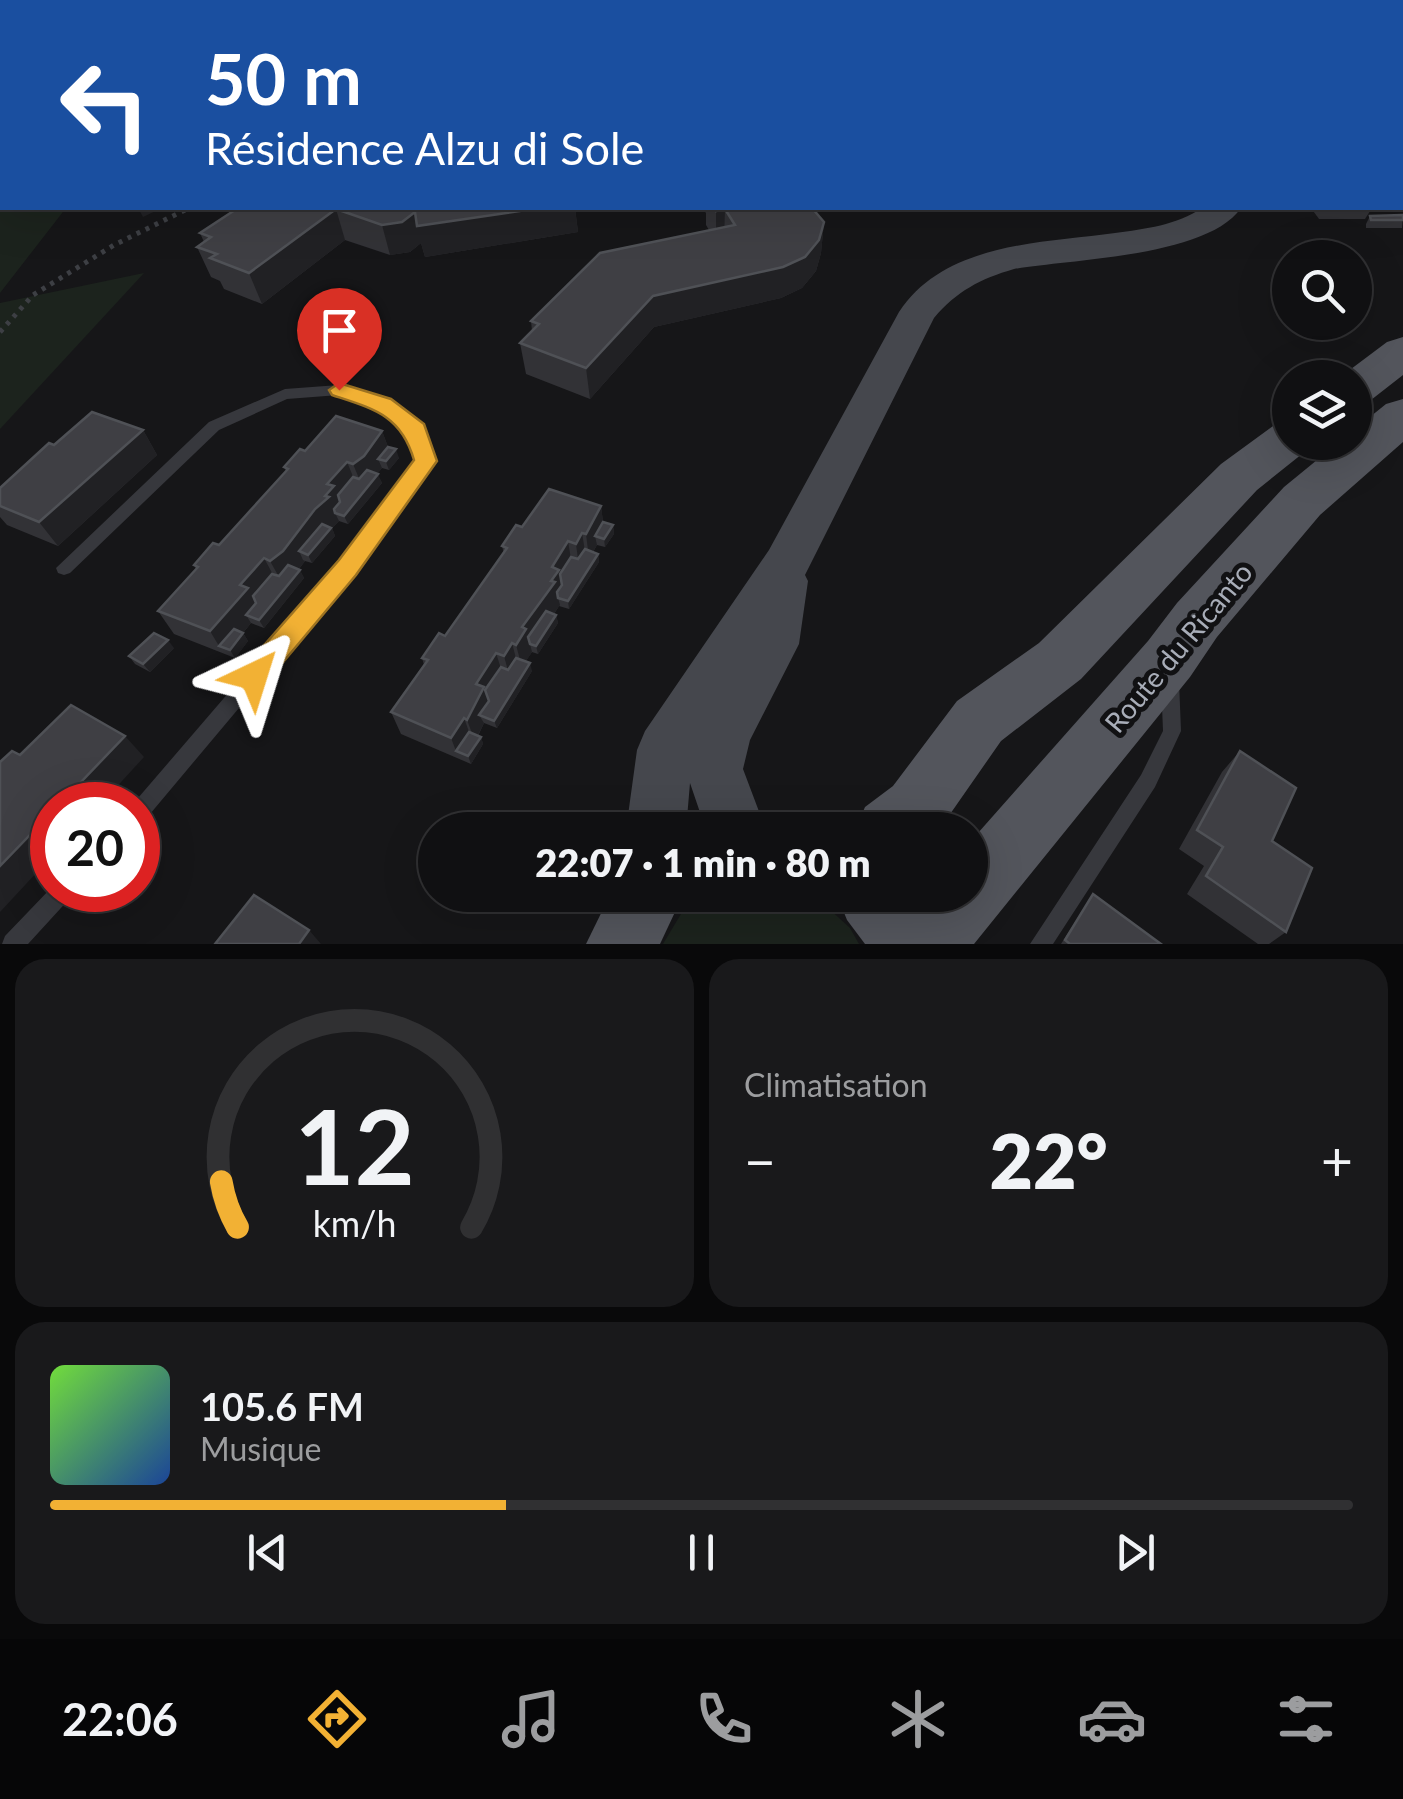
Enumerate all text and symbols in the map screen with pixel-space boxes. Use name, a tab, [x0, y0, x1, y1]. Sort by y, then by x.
text: 50 m	[205, 36, 362, 120]
icon: left	[40, 40, 170, 170]
text: Résidence Alzu di Sole	[205, 121, 644, 175]
map controls	[1272, 240, 1372, 460]
button: search	[1272, 240, 1372, 340]
pin	[297, 288, 382, 391]
icon: arrive	[312, 303, 367, 358]
button: layers	[1272, 360, 1372, 460]
street label: Route du Ricanto	[1097, 555, 1259, 739]
position arrow	[202, 624, 306, 728]
speed limit sign: 20	[30, 782, 160, 912]
text: 22:07 · 1 min · 80 m	[535, 839, 871, 885]
text: Climatisation	[744, 1065, 928, 1104]
text: 12	[294, 1082, 415, 1207]
text: 22°	[989, 1115, 1108, 1205]
text: −	[744, 1127, 776, 1193]
text: +	[1321, 1127, 1353, 1193]
text: km/h	[313, 1202, 396, 1245]
text: 105.6 FM	[200, 1383, 364, 1429]
text: Musique	[200, 1429, 321, 1468]
icon: previous	[240, 1525, 295, 1580]
icon: pause	[674, 1525, 729, 1580]
icon: next	[1108, 1525, 1163, 1580]
icon: directions	[302, 1684, 372, 1754]
icon: music	[496, 1684, 566, 1754]
icon: phone	[689, 1684, 759, 1754]
icon: climate	[883, 1684, 953, 1754]
icon: car	[1077, 1684, 1147, 1754]
icon: filters	[1271, 1684, 1341, 1754]
text: 22:06	[62, 1692, 178, 1746]

